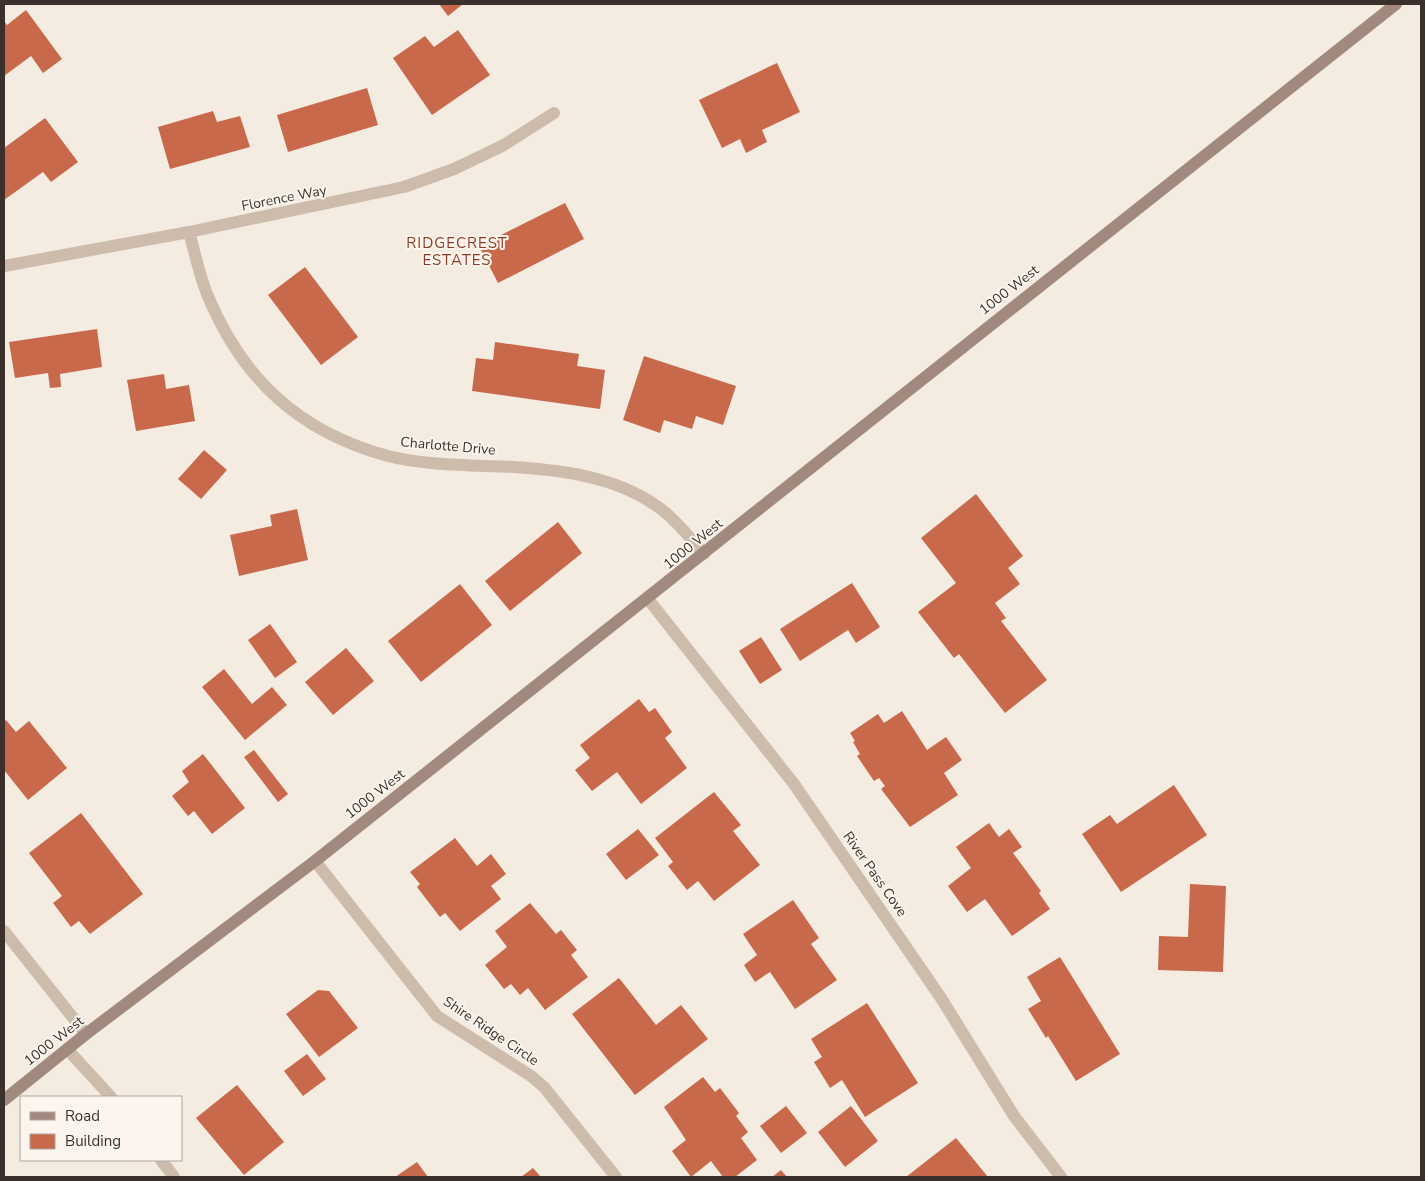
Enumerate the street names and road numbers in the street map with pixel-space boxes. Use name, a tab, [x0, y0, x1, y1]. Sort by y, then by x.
street label: Florence Way	[240, 180, 329, 216]
street label: 1000 West	[975, 261, 1043, 319]
street label: Charlotte Drive	[400, 432, 496, 460]
street label: 1000 West	[660, 514, 727, 574]
street label: 1000 West	[341, 765, 409, 823]
street label: River Pass Cove	[839, 828, 911, 920]
street label: Shire Ridge Circle	[440, 992, 542, 1070]
street label: 1000 West	[20, 1012, 88, 1070]

